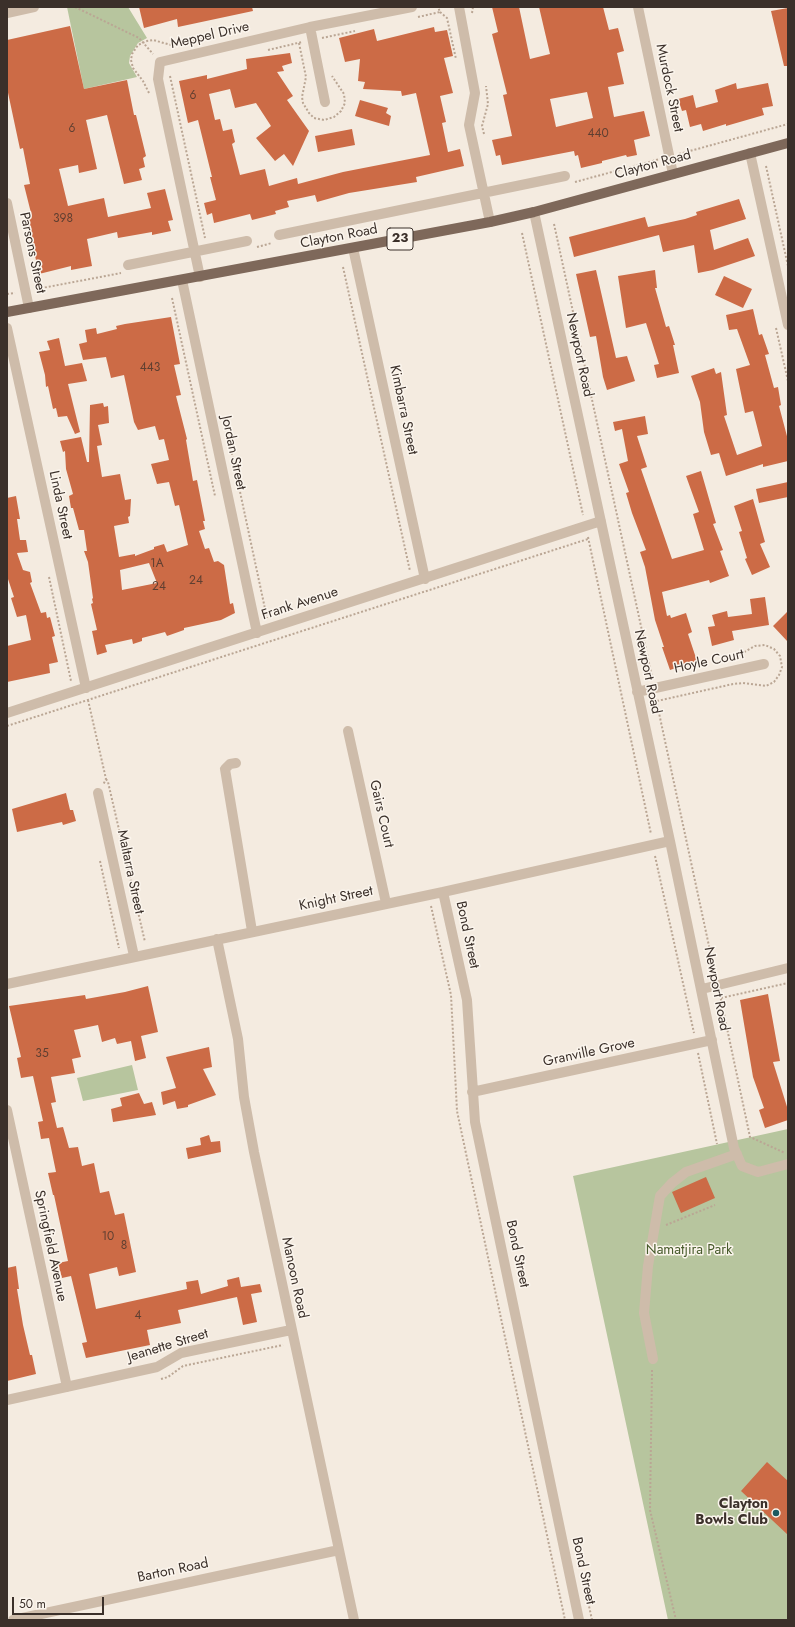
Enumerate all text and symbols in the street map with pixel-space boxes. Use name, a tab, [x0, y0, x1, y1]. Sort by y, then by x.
street label: Meppel Drive	[169, 19, 251, 53]
street label: Murdock Street	[651, 42, 687, 134]
house number: 6	[190, 89, 196, 103]
house number: 6	[69, 122, 75, 136]
house number: 440	[587, 127, 609, 141]
street label: Clayton Road	[613, 147, 693, 183]
street label: Parsons Street	[15, 211, 49, 295]
house number: 398	[53, 212, 73, 226]
street label: Clayton Road	[299, 221, 379, 253]
road number: 23	[387, 228, 413, 250]
street label: Newport Road	[562, 311, 596, 399]
house number: 443	[140, 361, 160, 375]
street label: Kimbarra Street	[385, 364, 421, 456]
street label: Jordan Street	[217, 414, 249, 492]
street label: Linda Street	[45, 469, 75, 541]
house number: 1A	[150, 557, 164, 571]
house number: 24	[189, 574, 203, 588]
house number: 24	[152, 580, 166, 594]
street label: Frank Avenue	[260, 584, 340, 624]
street label: Newport Road	[630, 628, 664, 716]
street label: Hoyle Court	[673, 646, 745, 678]
street label: Gairs Court	[365, 779, 397, 849]
street label: Maltarra Street	[113, 829, 147, 915]
street label: Knight Street	[297, 883, 375, 915]
street label: Bond Street	[452, 900, 482, 970]
street label: Newport Road	[700, 945, 732, 1033]
street label: Granville Grove	[542, 1035, 636, 1071]
house number: 35	[35, 1047, 49, 1061]
street label: Springfield Avenue	[30, 1189, 70, 1303]
street label: Bond Street	[502, 1219, 532, 1289]
house number: 10	[102, 1230, 114, 1244]
street label: Manoon Road	[277, 1236, 311, 1320]
house number: 8	[121, 1239, 127, 1253]
park label: Namatjira Park	[646, 1243, 732, 1259]
house number: 4	[135, 1309, 141, 1323]
street label: Jeanette Street	[126, 1326, 210, 1366]
place label: Clayton Bowls Club	[695, 1497, 768, 1530]
marker: Clayton Bowls Club	[771, 1508, 781, 1518]
street label: Bond Street	[568, 1536, 598, 1606]
street label: Barton Road	[136, 1555, 210, 1587]
scale bar	[14, 1589, 106, 1615]
text: 50 m	[19, 1595, 46, 1613]

